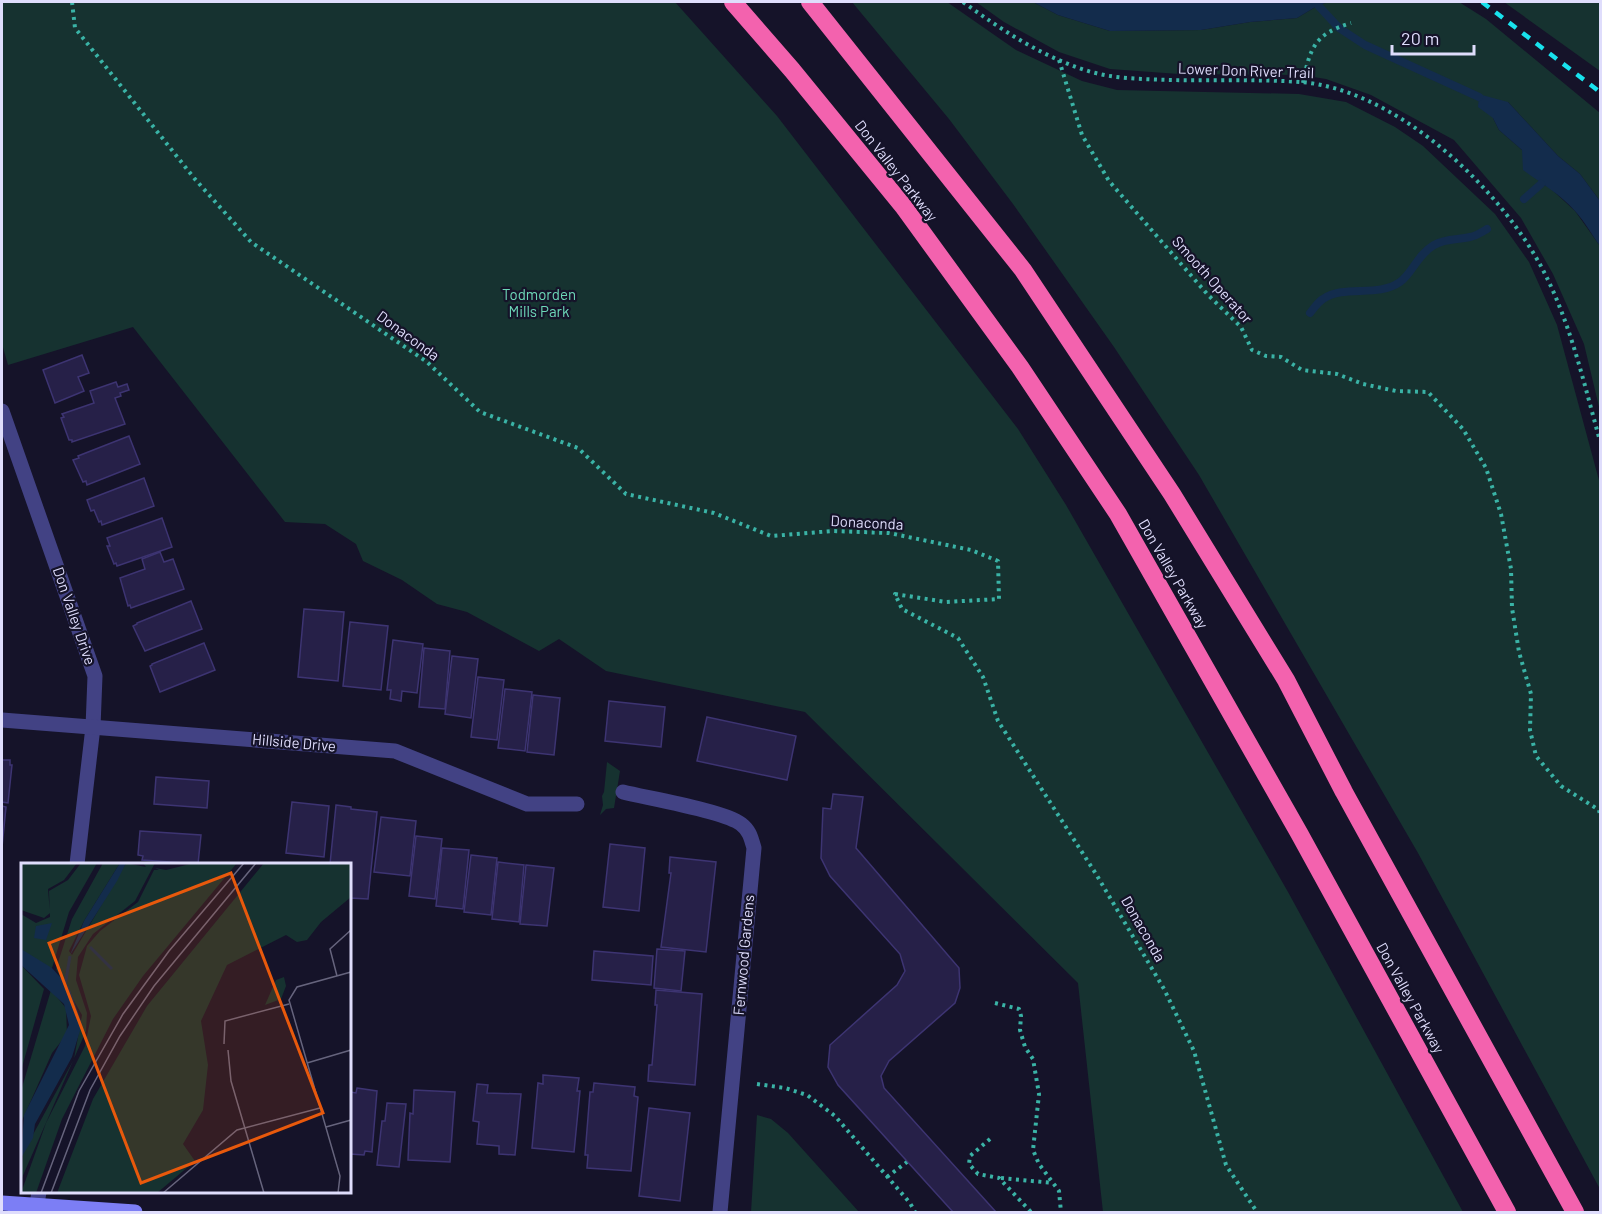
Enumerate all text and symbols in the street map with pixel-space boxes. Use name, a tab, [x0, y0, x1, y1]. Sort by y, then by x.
scale bar	[1392, 18, 1474, 56]
text: 20 m	[1401, 27, 1439, 49]
street label: Lower Don River Trail	[1178, 59, 1315, 81]
street label: Don Valley Parkway	[852, 116, 942, 225]
street label: Smooth Operator	[1169, 232, 1257, 327]
park label: Todmorden Mills Park	[502, 285, 576, 320]
street label: Donaconda	[374, 306, 443, 364]
street label: Donaconda	[830, 511, 904, 533]
street label: Don Valley Parkway	[1135, 516, 1213, 632]
street label: Don Valley Drive	[50, 564, 100, 667]
street label: Hillside Drive	[251, 729, 337, 755]
inset map	[21, 863, 351, 1193]
street label: Donaconda	[1118, 892, 1170, 965]
street label: Fernwood Gardens	[729, 894, 757, 1016]
street label: Don Valley Parkway	[1373, 939, 1449, 1056]

